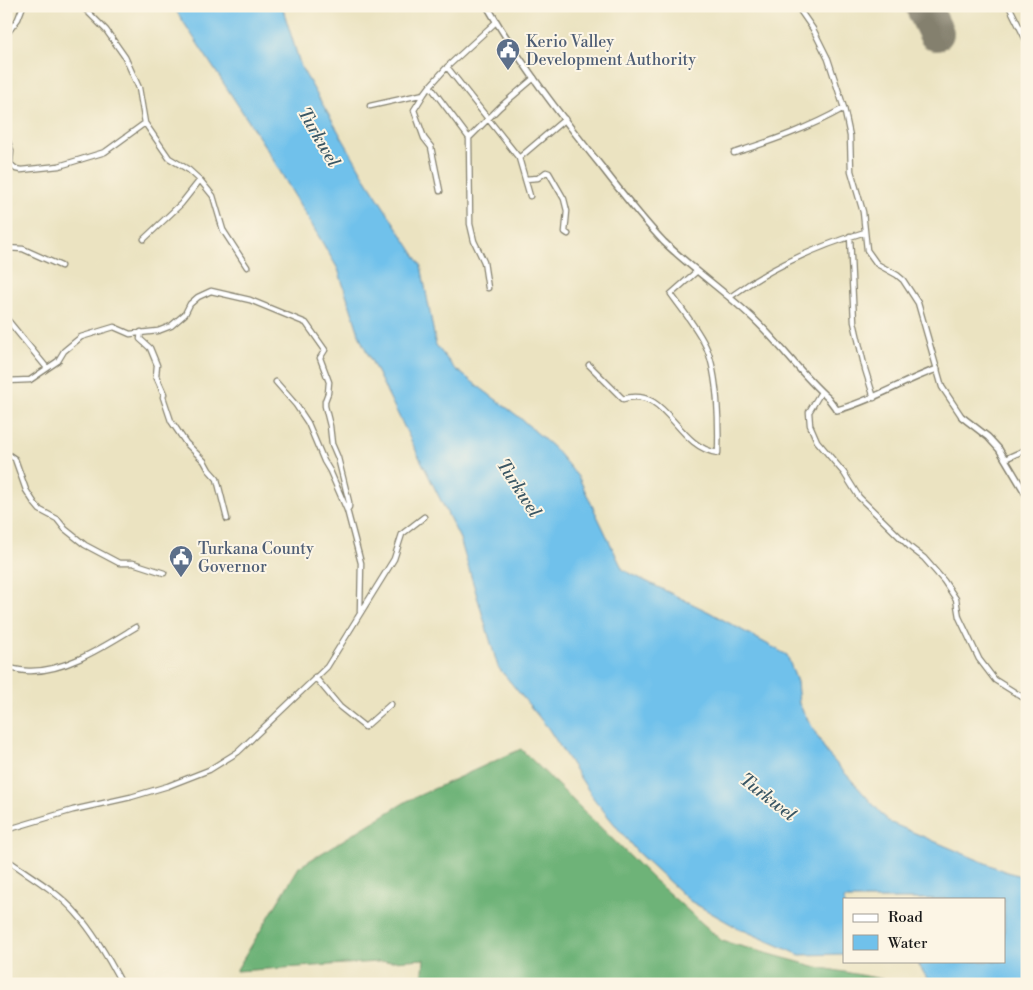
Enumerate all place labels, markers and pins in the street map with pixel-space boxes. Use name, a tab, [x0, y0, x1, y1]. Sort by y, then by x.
place label: Kerio Valley Development Authority	[526, 32, 696, 70]
public building icon: Kerio Valley Development Authority	[495, 37, 521, 71]
place label: Turkana County Governor	[198, 539, 314, 577]
public building icon: Turkana County Governor	[168, 544, 194, 578]

